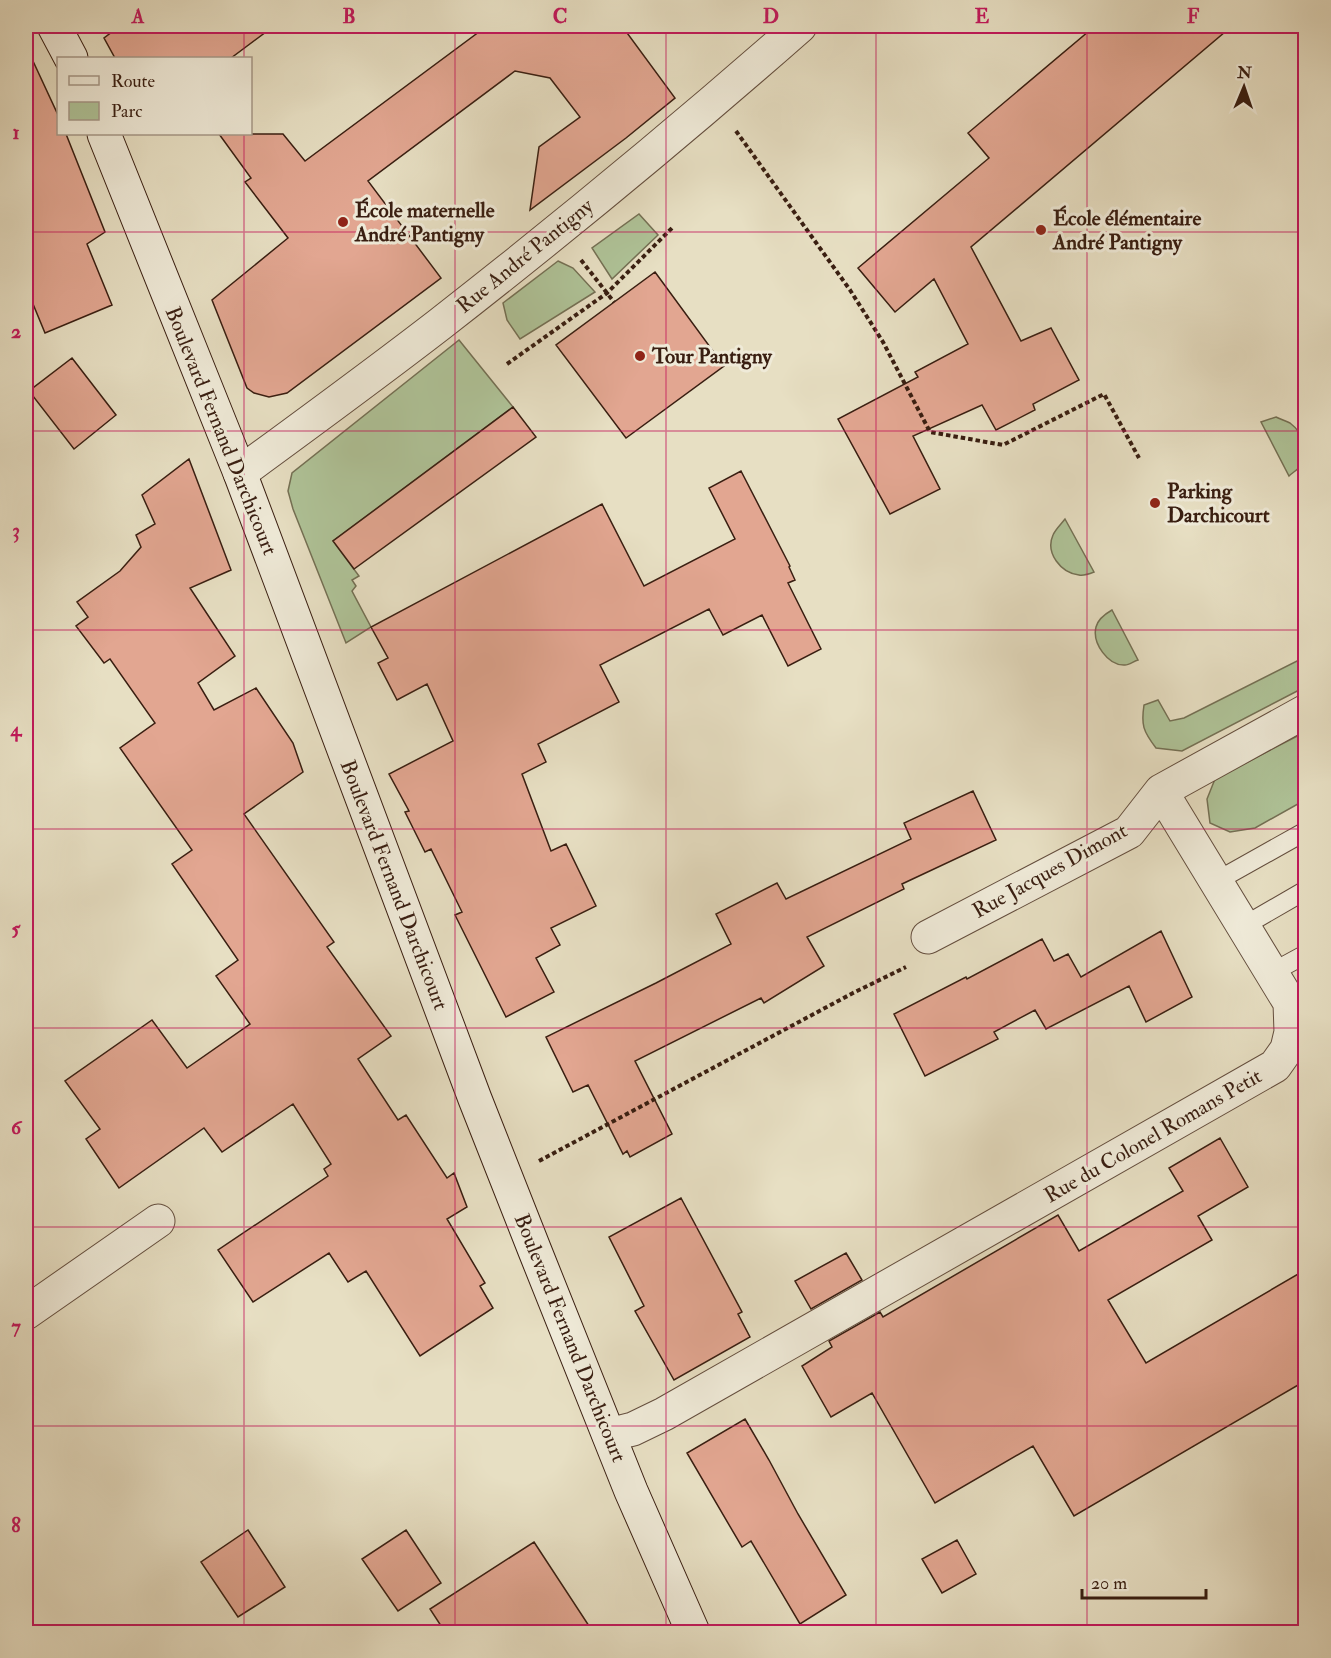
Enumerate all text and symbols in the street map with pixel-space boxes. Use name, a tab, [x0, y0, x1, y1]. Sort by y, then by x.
text: A	[131, 4, 145, 29]
text: B	[342, 4, 356, 29]
text: C	[553, 4, 567, 29]
text: D	[763, 4, 779, 29]
text: E	[975, 4, 990, 29]
text: F	[1187, 4, 1200, 29]
legend	[57, 57, 252, 135]
north arrow	[1214, 57, 1274, 117]
text: N	[1236, 63, 1253, 83]
text: Route	[111, 70, 155, 93]
text: Parc	[111, 100, 142, 123]
text: 1	[12, 120, 20, 145]
street label: Rue André Pantigny	[451, 192, 599, 319]
place label: École maternelle André Pantigny	[354, 197, 495, 248]
place label: École élémentaire André Pantigny	[1052, 205, 1201, 256]
marker: École maternelle André Pantigny	[336, 215, 350, 229]
marker: École élémentaire André Pantigny	[1034, 223, 1048, 237]
street label: Boulevard Fernand Darchicourt	[159, 303, 283, 559]
text: 2	[11, 319, 21, 344]
place label: Tour Pantigny	[651, 343, 773, 370]
marker: Tour Pantigny	[633, 349, 647, 363]
place label: Parking Darchicourt	[1167, 478, 1270, 529]
marker: Parking Darchicourt	[1148, 496, 1162, 510]
text: 3	[12, 518, 20, 543]
text: 4	[10, 717, 23, 742]
street label: Boulevard Fernand Darchicourt	[334, 756, 454, 1014]
street label: Rue Jacques Dimont	[968, 817, 1132, 925]
text: 5	[12, 916, 22, 941]
street label: Rue du Colonel Romans Petit	[1039, 1063, 1267, 1209]
text: 6	[11, 1115, 23, 1140]
street label: Boulevard Fernand Darchicourt	[508, 1210, 632, 1466]
text: 7	[11, 1314, 21, 1339]
text: 8	[11, 1513, 21, 1538]
scale bar	[1082, 1562, 1206, 1600]
text: 20 m	[1091, 1572, 1127, 1595]

